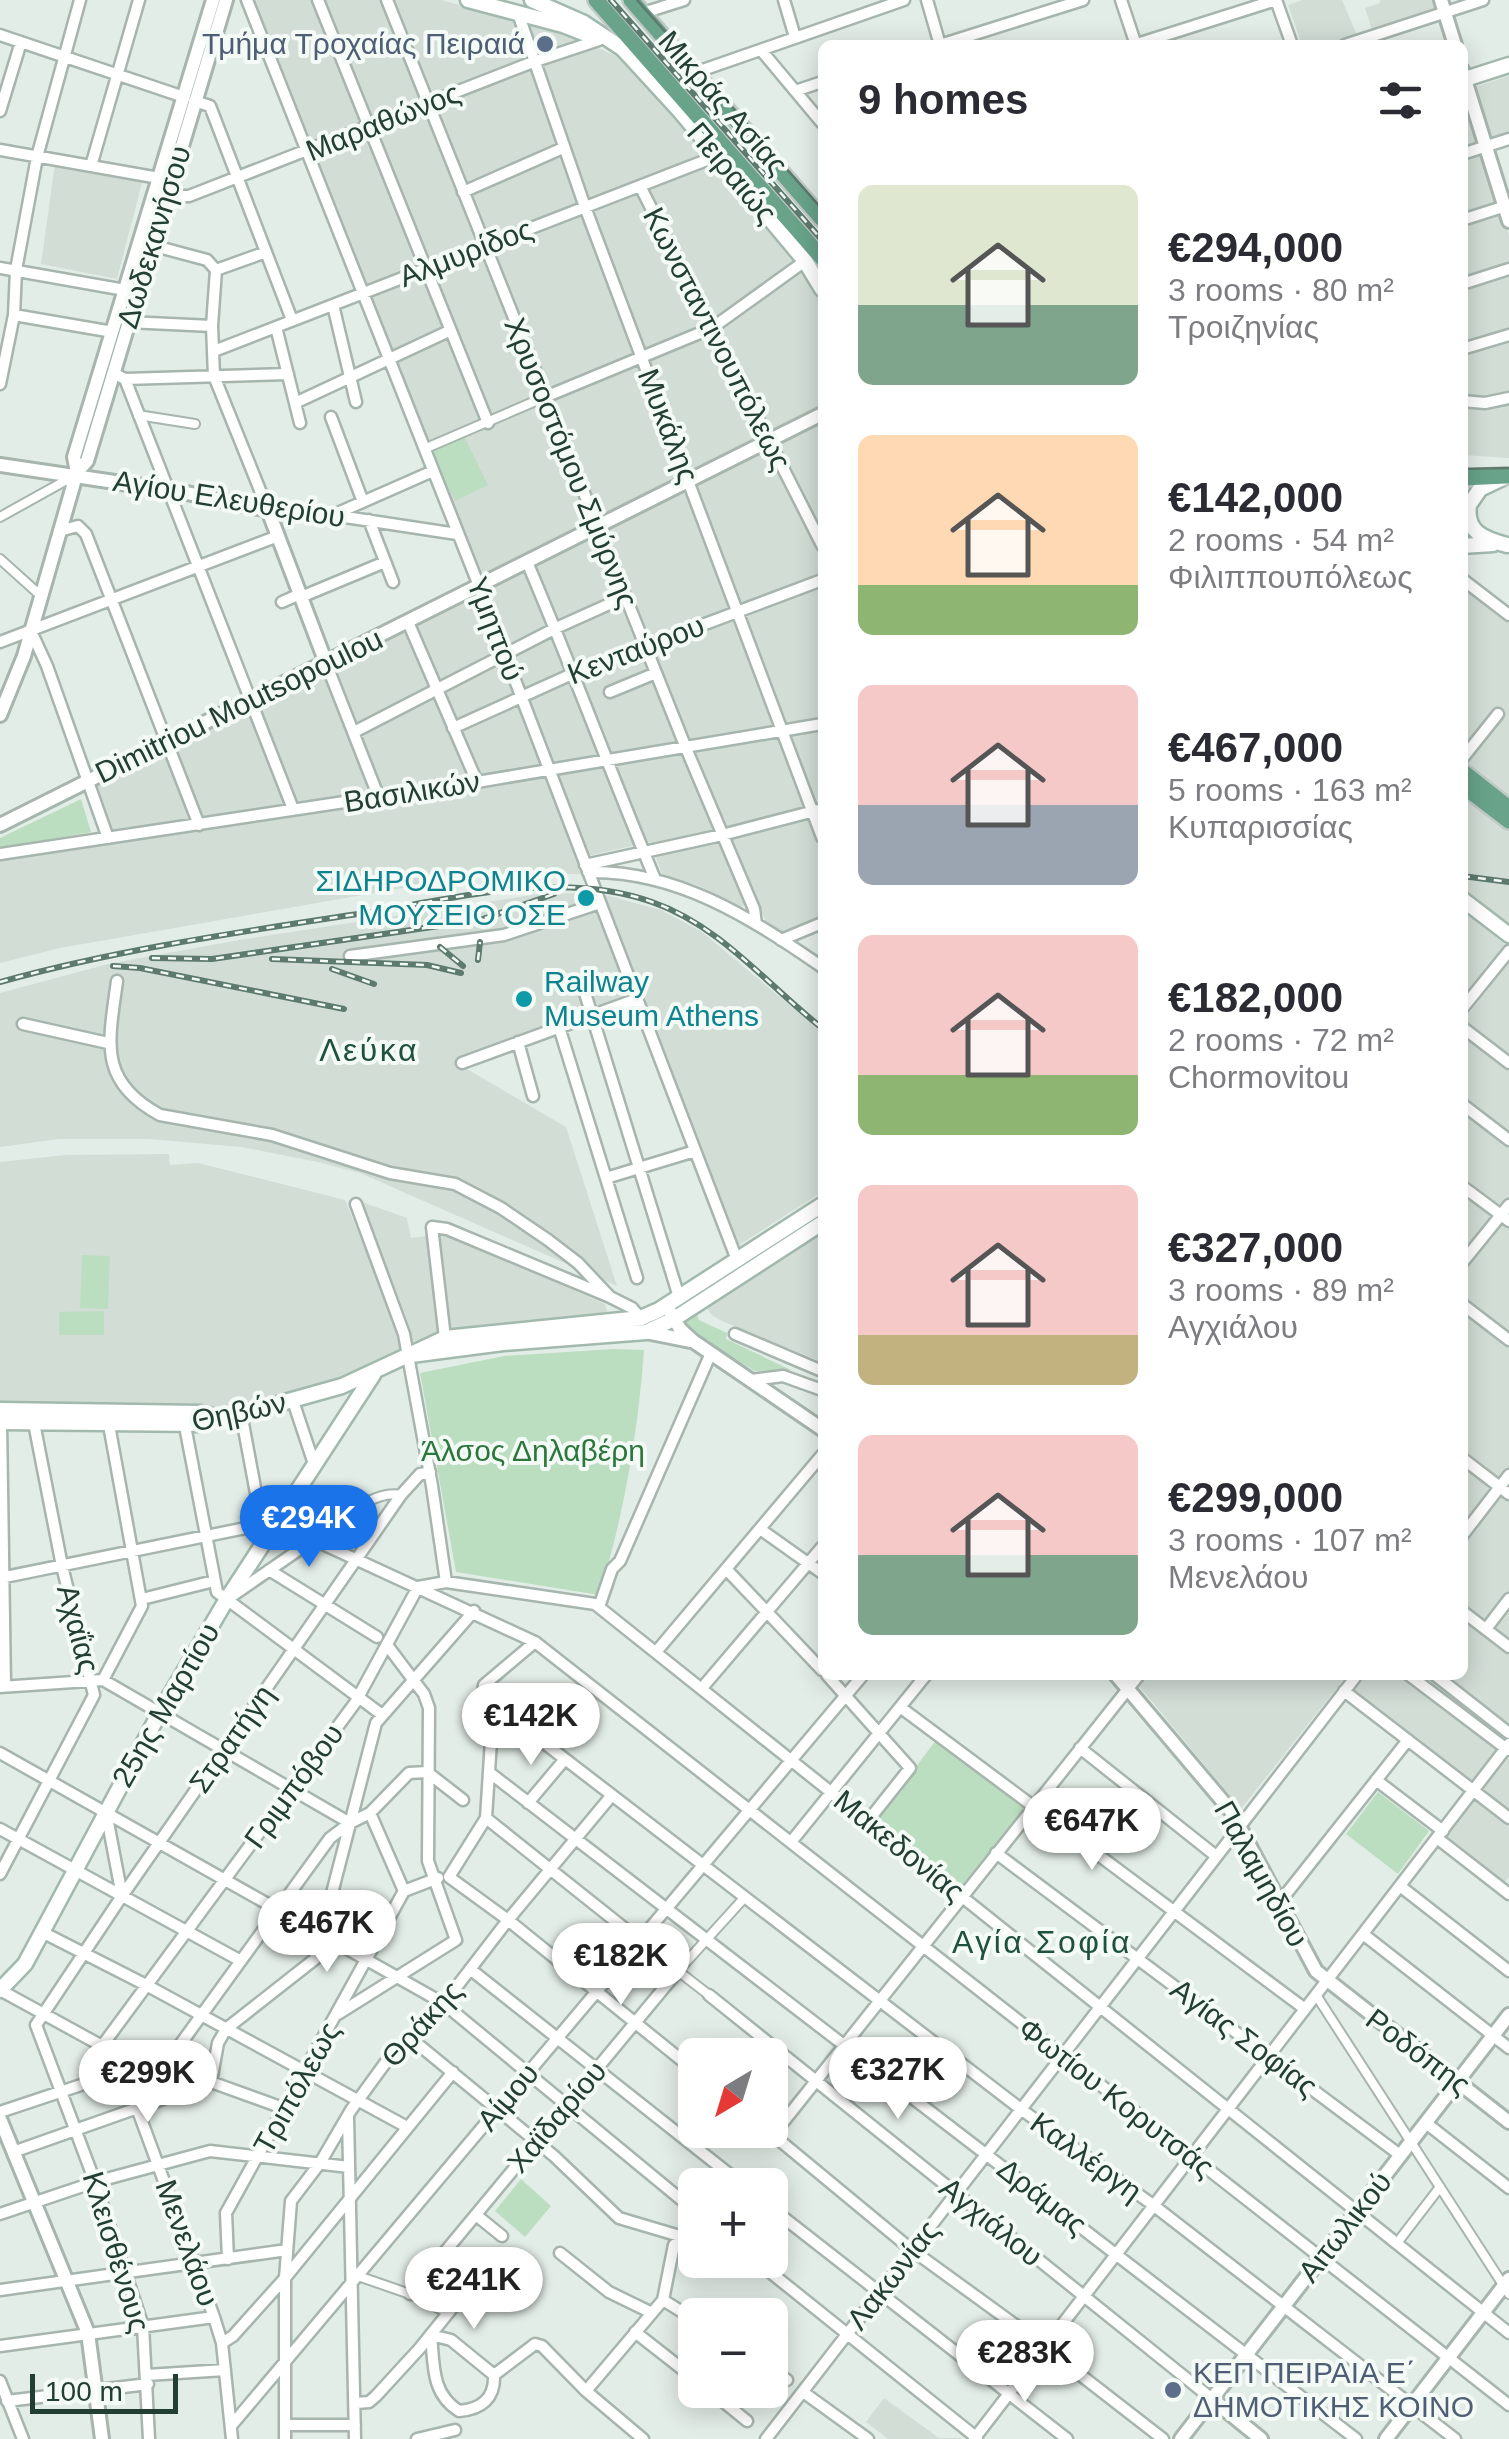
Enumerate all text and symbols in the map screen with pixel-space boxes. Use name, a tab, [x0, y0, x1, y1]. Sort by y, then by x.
street label: Μικράς Ασίας	[652, 24, 795, 181]
place label: Τμήμα Τροχαίας Πειραιά	[202, 27, 525, 60]
marker: Τμήμα Τροχαίας Πειραιά	[534, 33, 556, 55]
icon: filters	[1373, 73, 1428, 128]
street label: Μαραθώνος	[301, 76, 465, 167]
text: 9 homes	[858, 76, 1028, 123]
street label: Πειραιώς	[681, 116, 784, 230]
street label: Δωδεκανήσου	[110, 142, 197, 332]
street label: Κωνσταντινουπόλεως	[637, 202, 798, 475]
street label: Αλμυρίδος	[394, 212, 537, 293]
text: €294,000	[1168, 224, 1343, 271]
icon: home	[938, 225, 1058, 345]
text: 3 rooms · 80 m²	[1168, 272, 1394, 308]
text: Τροιζηνίας	[1168, 309, 1319, 345]
street label: Χρυσοστόμου Σμύρνης	[498, 313, 645, 613]
street label: Μυκάλης	[632, 364, 705, 488]
street label: Αγίου Ελευθερίου	[111, 464, 347, 533]
text: €142,000	[1168, 474, 1343, 521]
icon: home	[938, 475, 1058, 595]
text: 2 rooms · 54 m²	[1168, 522, 1394, 558]
text: Φιλιππουπόλεως	[1168, 559, 1413, 595]
street label: Υμηττού	[461, 572, 530, 685]
street label: Κενταύρου	[563, 608, 709, 691]
street label: Dimitriou Moutsopoulou	[90, 622, 388, 789]
text: €467,000	[1168, 724, 1343, 771]
icon: home	[938, 725, 1058, 845]
street label: Βασιλικών	[342, 764, 482, 819]
text: 5 rooms · 163 m²	[1168, 772, 1412, 808]
text: Κυπαρισσίας	[1168, 809, 1353, 845]
place label: ΣΙΔΗΡΟΔΡΟΜΙΚΟ ΜΟΥΣΕΙΟ ΟΣΕ	[316, 864, 566, 931]
marker: ΣΙΔΗΡΟΔΡΟΜΙΚΟ ΜΟΥΣΕΙΟ ΟΣΕ	[575, 887, 597, 909]
place label: Railway Museum Athens	[544, 965, 759, 1032]
text: €182,000	[1168, 974, 1343, 1021]
icon: home	[938, 975, 1058, 1095]
marker: Railway Museum Athens	[513, 988, 535, 1010]
text: 2 rooms · 72 m²	[1168, 1022, 1394, 1058]
district label: Λεύκα	[319, 1032, 419, 1068]
text: Chormovitou	[1168, 1059, 1349, 1095]
text: €327,000	[1168, 1224, 1343, 1271]
icon: home	[938, 1225, 1058, 1345]
text: 3 rooms · 89 m²	[1168, 1272, 1394, 1308]
text: Αγχιάλου	[1168, 1309, 1298, 1345]
street label: Θηβών	[189, 1385, 289, 1438]
park label: Άλσος Δηλαβέρη	[421, 1434, 645, 1467]
text: €299,000	[1168, 1474, 1343, 1521]
icon: home	[938, 1475, 1058, 1595]
pin: €294K	[239, 1485, 379, 1570]
text: €294K	[262, 1499, 356, 1535]
text: 3 rooms · 107 m²	[1168, 1522, 1412, 1558]
text: Μενελάου	[1168, 1559, 1309, 1595]
street label: Αχαΐας	[51, 1581, 106, 1677]
street label: 25ης Μαρτίου	[105, 1617, 226, 1792]
street label: Στρατήγη	[183, 1679, 281, 1799]
pin: €142K	[461, 1683, 601, 1768]
text: €142K	[484, 1697, 578, 1733]
street label: Γριμπόβου	[238, 1717, 350, 1854]
street label: Μακεδονίας	[828, 1783, 971, 1908]
pin: €647K	[1022, 1788, 1162, 1873]
street label: Παλαμηδίου	[1208, 1795, 1315, 1952]
text: €647K	[1045, 1802, 1139, 1838]
pin: €467K	[257, 1890, 397, 1975]
text: €467K	[280, 1904, 374, 1940]
pin: €182K	[551, 1923, 691, 2008]
district label: Αγία Σοφία	[952, 1924, 1132, 1960]
text: €182K	[574, 1937, 668, 1973]
street label: Αγίας Σοφίας	[1165, 1972, 1324, 2103]
street label: Θράκης	[375, 1974, 469, 2073]
street label: Ροδόπης	[1360, 2002, 1477, 2101]
street label: Φωτίου Κορυτσάς	[1012, 2011, 1220, 2184]
street label: Τριπόλεως	[247, 2016, 346, 2159]
pin: €327K	[828, 2037, 968, 2122]
north arrow	[678, 2038, 788, 2148]
map controls	[678, 2038, 788, 2408]
pin: €299K	[78, 2040, 218, 2125]
text: €327K	[851, 2051, 945, 2087]
text: €299K	[101, 2054, 195, 2090]
street label: Χαϊδαρίου	[501, 2054, 613, 2179]
street label: Αίμου	[470, 2057, 545, 2137]
street label: Καλλέργη	[1024, 2105, 1148, 2208]
street label: Δράμας	[991, 2152, 1093, 2241]
street label: Αιτωλικού	[1291, 2165, 1398, 2288]
street label: Κλεισθένους	[76, 2168, 157, 2336]
button: +	[678, 2168, 788, 2278]
street label: Αγχιάλου	[934, 2170, 1049, 2273]
street label: Μενελάου	[149, 2175, 226, 2310]
street label: Λακωνίας	[840, 2214, 945, 2336]
pin: €241K	[404, 2247, 544, 2332]
text: €241K	[427, 2261, 521, 2297]
button: −	[678, 2298, 788, 2408]
pin: €283K	[955, 2320, 1095, 2405]
text: €283K	[978, 2334, 1072, 2370]
place label: ΚΕΠ ΠΕΙΡΑΙΑ Ε΄ ΔΗΜΟΤΙΚΗΣ ΚΟΙΝΟ	[1193, 2356, 1474, 2423]
scale bar	[30, 2369, 178, 2414]
text: 100 m	[45, 2376, 123, 2407]
marker: ΚΕΠ ΠΕΙΡΑΙΑ Ε΄ ΔΗΜΟΤΙΚΗΣ ΚΟΙΝΟ	[1162, 2379, 1184, 2401]

